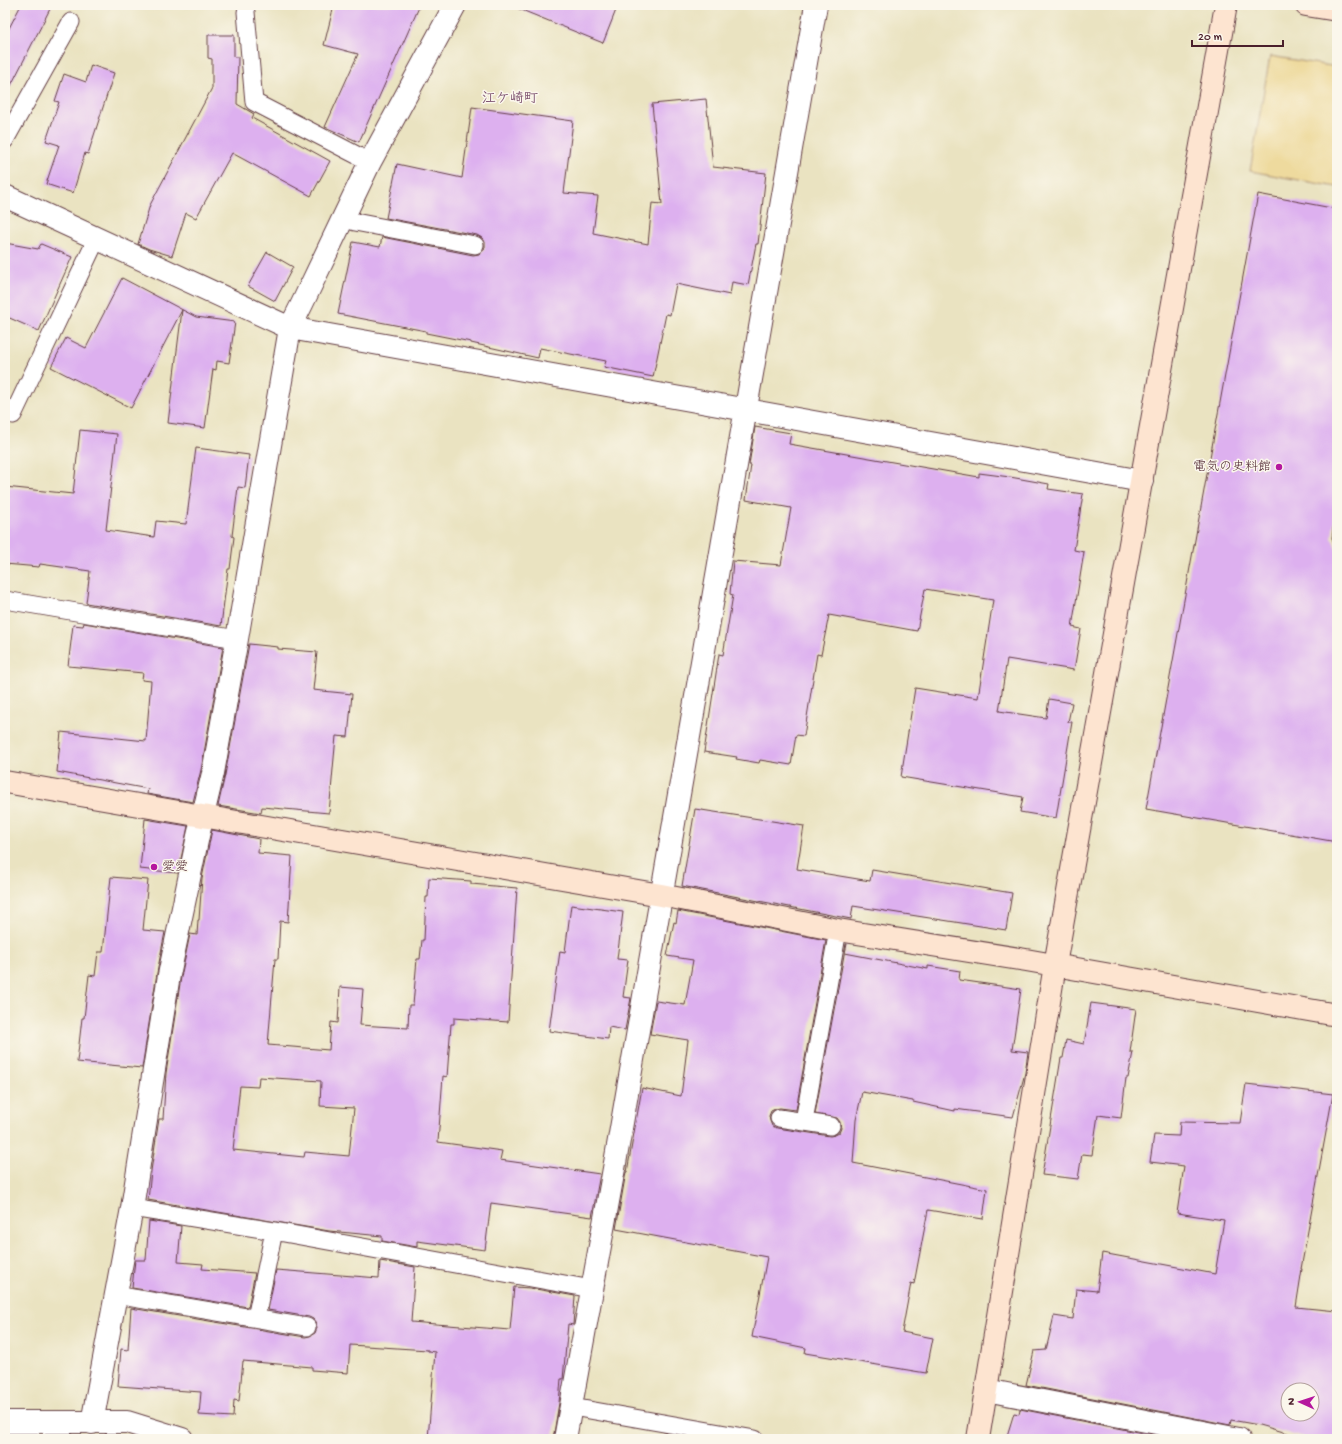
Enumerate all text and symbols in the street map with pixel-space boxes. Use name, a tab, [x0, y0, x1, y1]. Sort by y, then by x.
scale bar	[1192, 22, 1283, 48]
text: 20 m	[1198, 31, 1223, 45]
district label: 江ケ崎町	[482, 91, 538, 108]
place label: 電気の史料館	[1193, 459, 1271, 475]
marker: 電気の史料館	[1274, 462, 1284, 472]
place label: 愛愛	[162, 860, 188, 875]
marker: 愛愛	[149, 862, 159, 872]
north arrow	[1280, 1382, 1320, 1422]
text: N	[1286, 1398, 1298, 1405]

